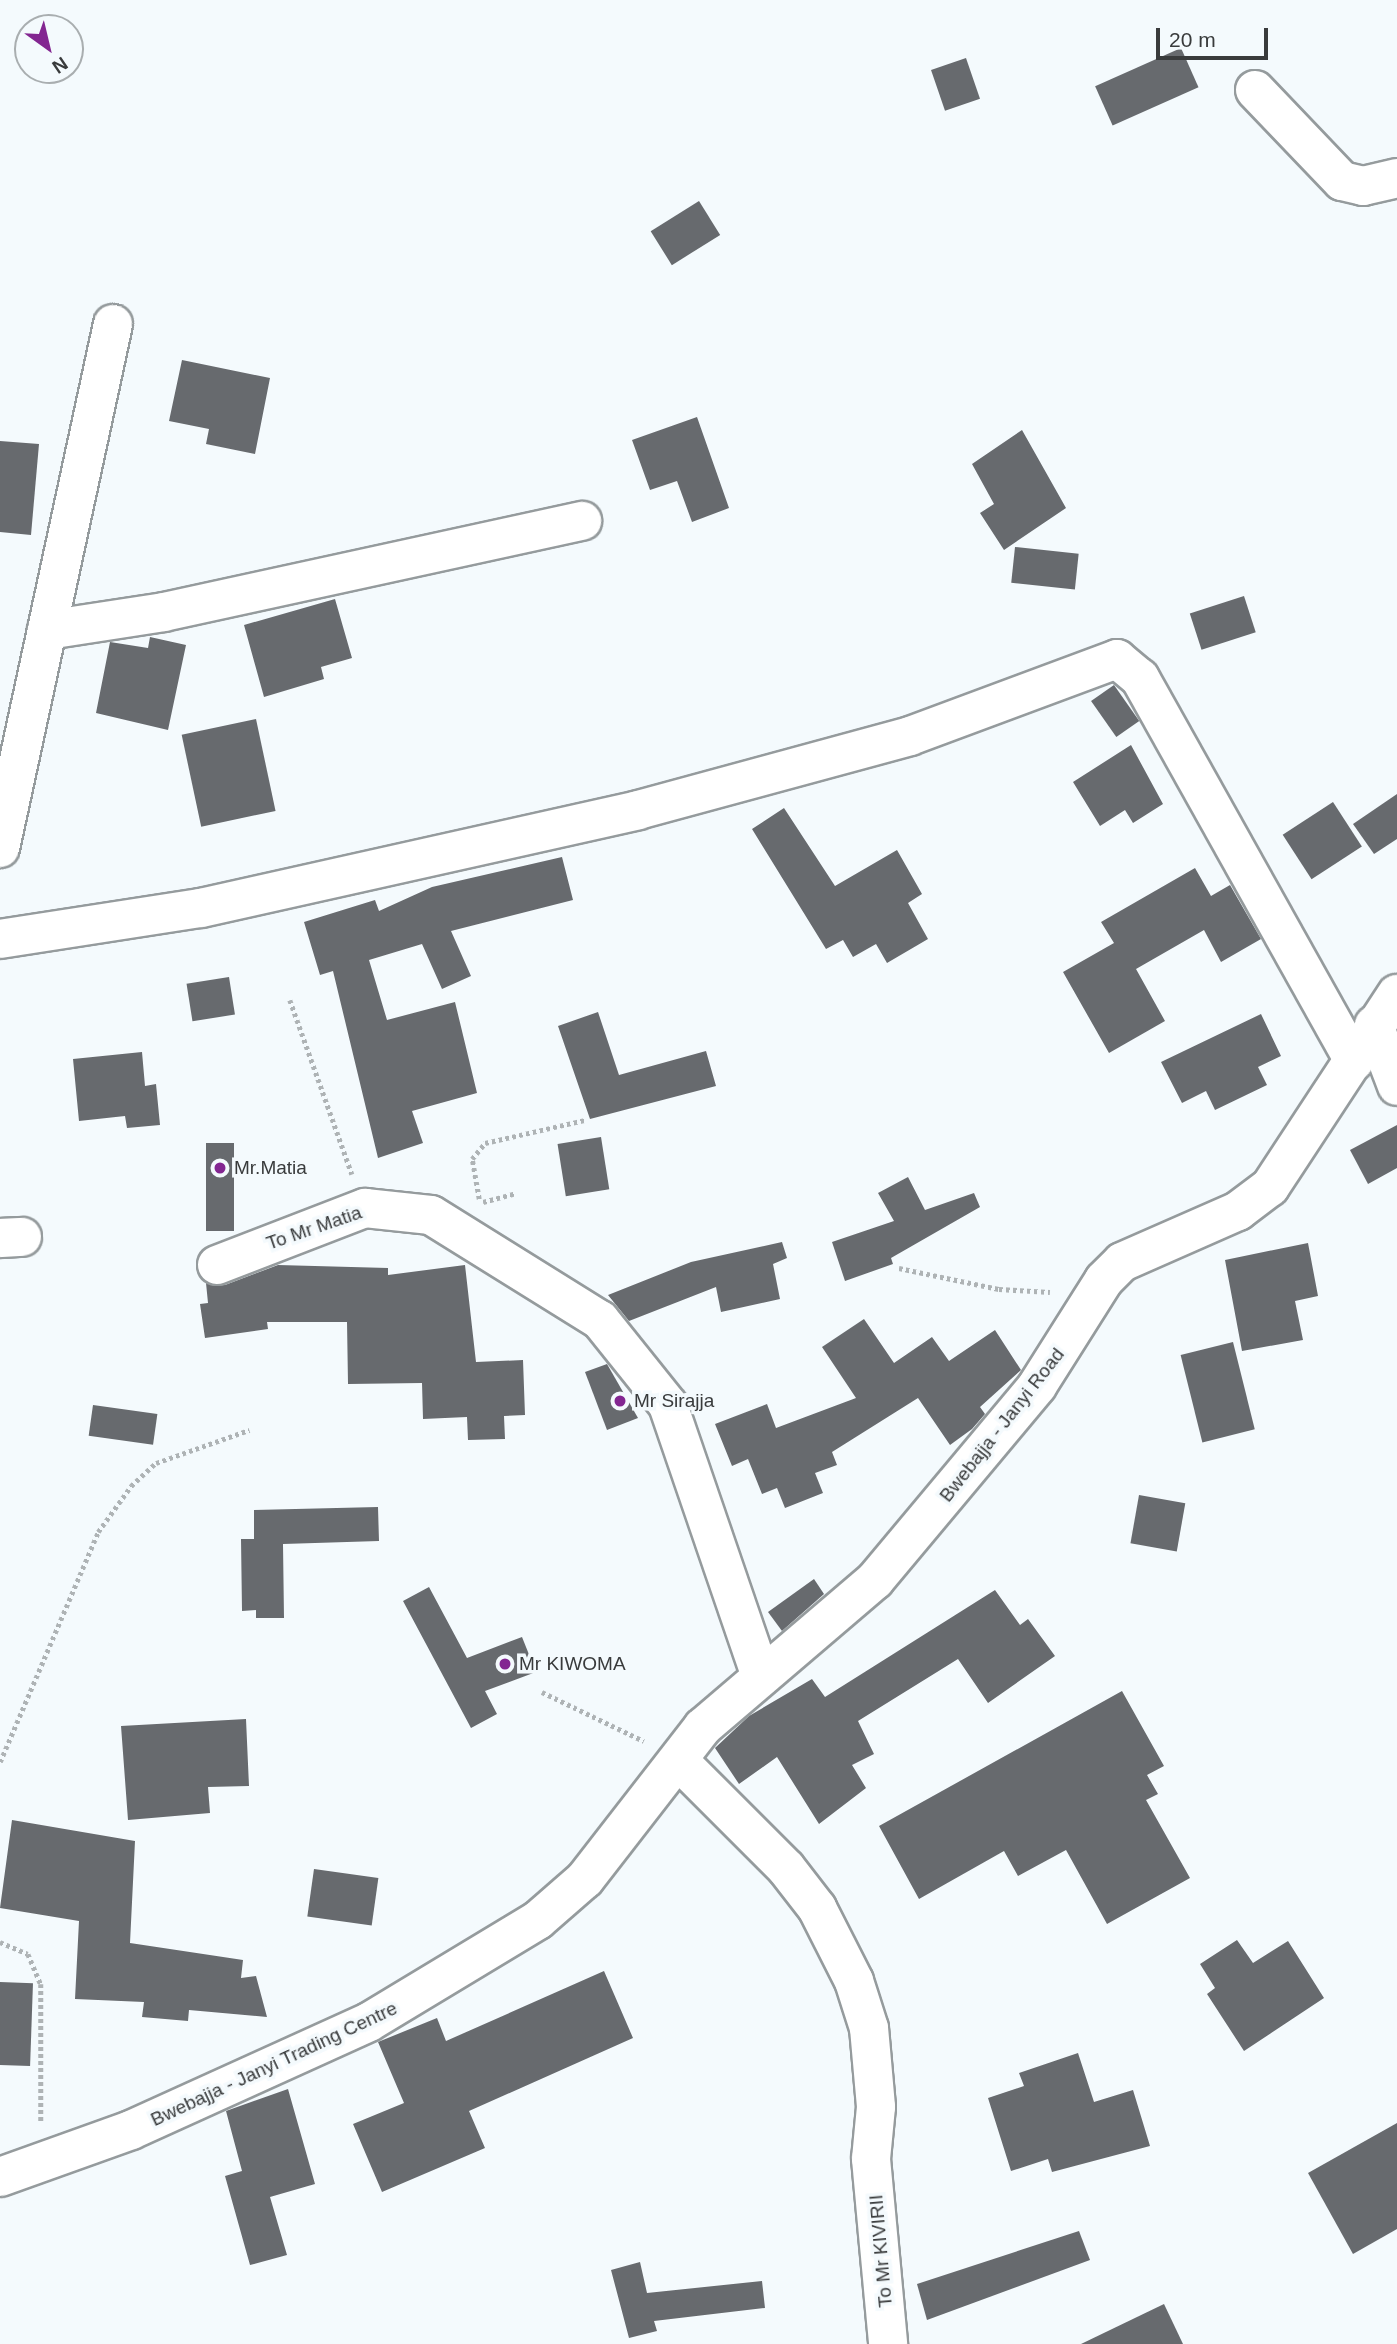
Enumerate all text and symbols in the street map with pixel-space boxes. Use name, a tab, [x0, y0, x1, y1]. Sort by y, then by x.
north arrow	[14, 14, 84, 84]
scale bar	[1159, 14, 1271, 58]
text: 20 m	[1169, 28, 1216, 51]
text: N	[48, 53, 71, 78]
place label: Mr.Matia	[234, 1157, 307, 1179]
marker: Mr.Matia	[212, 1160, 228, 1176]
street label: To Mr Matia	[263, 1201, 365, 1255]
street label: Bwebajja - Janyi Road	[935, 1343, 1069, 1507]
place label: Mr Sirajja	[634, 1390, 714, 1412]
marker: Mr Sirajja	[612, 1393, 628, 1409]
place label: Mr KIWOMA	[519, 1653, 626, 1675]
marker: Mr KIWOMA	[497, 1656, 513, 1672]
street label: Bwebajja - Janyi Trading Centre	[147, 1997, 401, 2131]
street label: To Mr KIVIRII	[865, 2194, 897, 2308]

